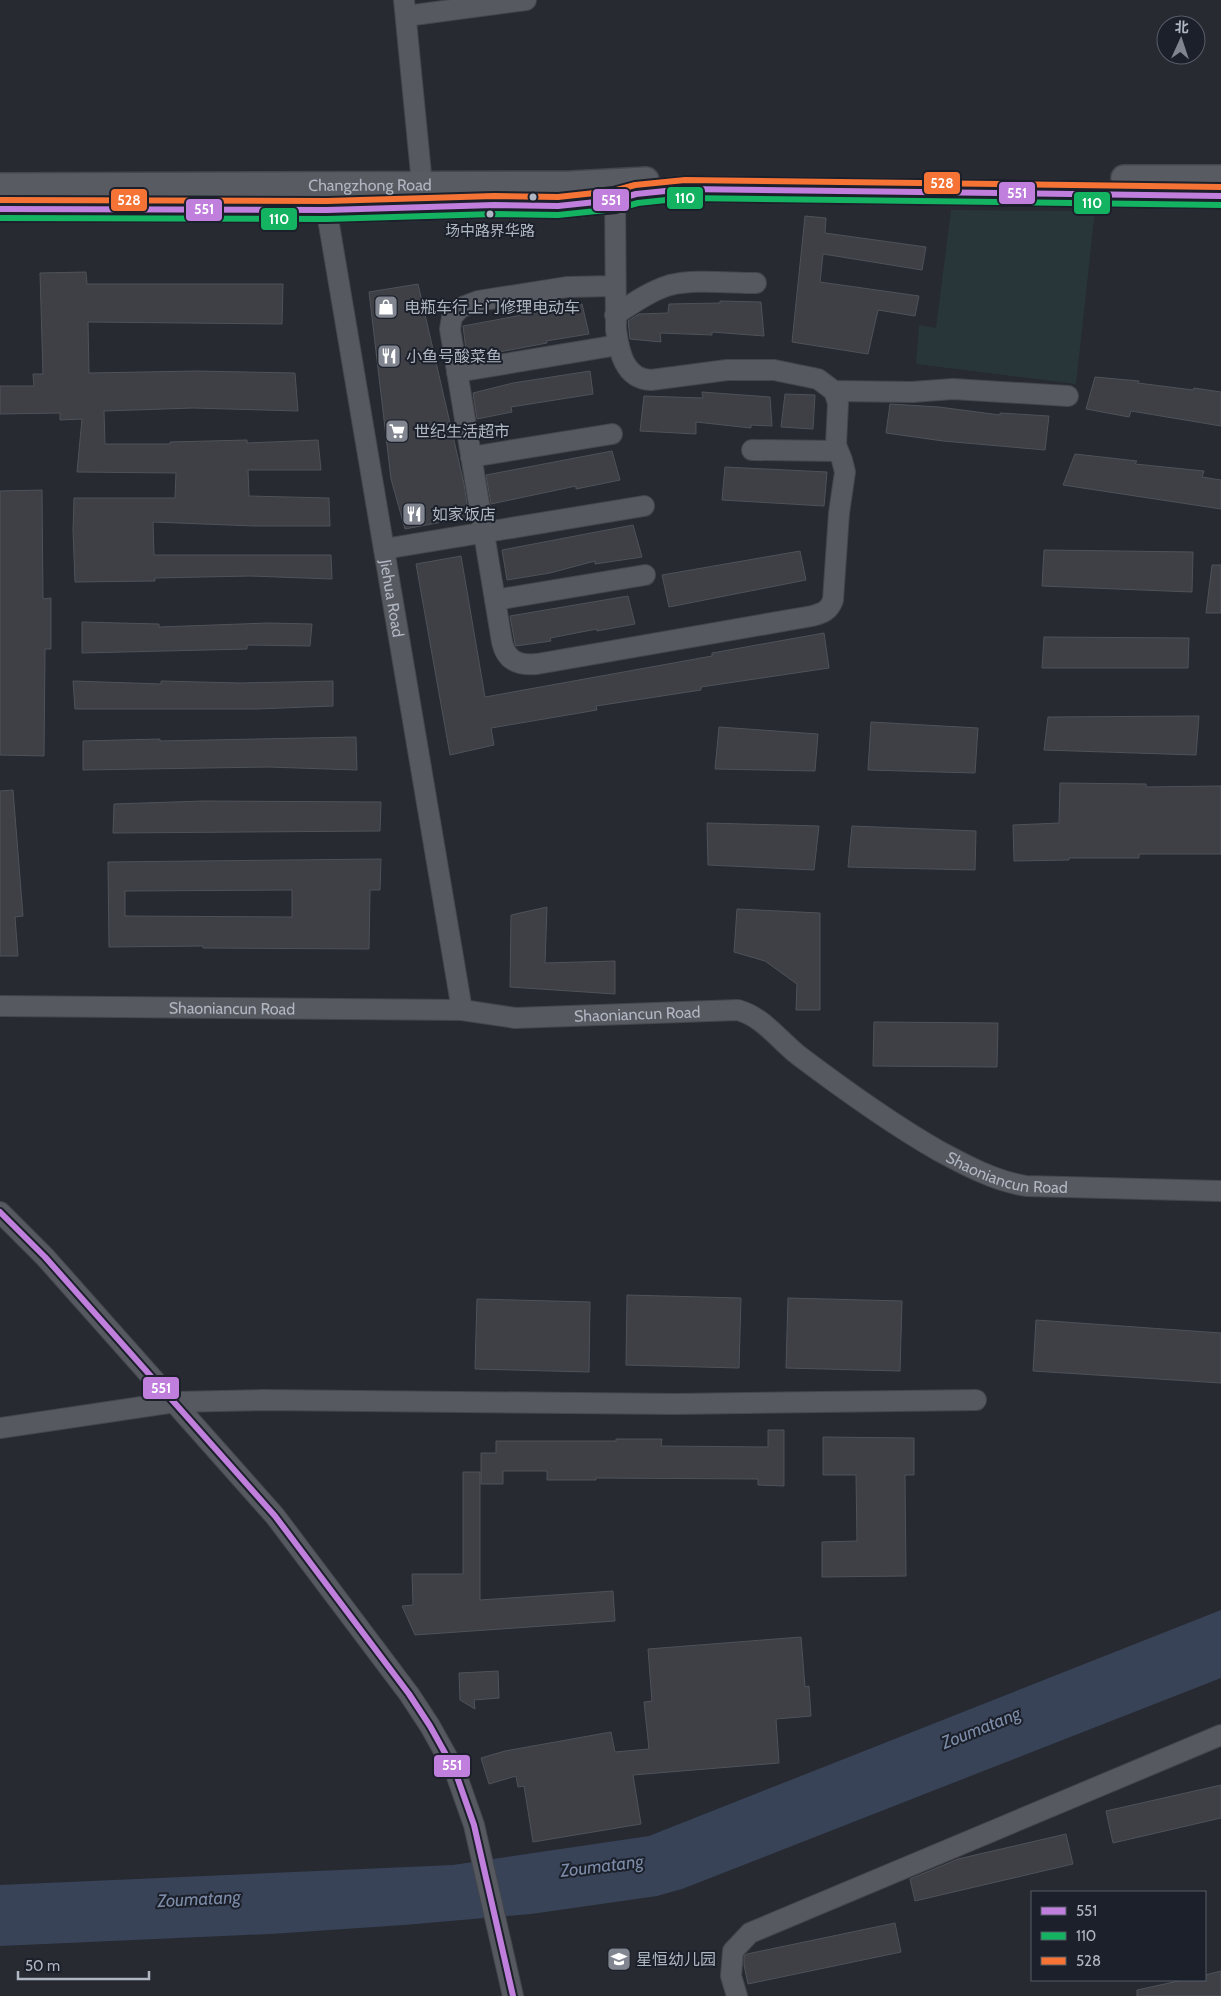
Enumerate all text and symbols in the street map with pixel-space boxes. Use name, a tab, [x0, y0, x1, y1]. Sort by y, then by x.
north arrow	[1156, 15, 1206, 65]
text: 北	[1174, 18, 1189, 36]
line badge: 528	[923, 171, 961, 195]
text: 528	[930, 174, 954, 192]
street label: Changzhong Road	[308, 175, 432, 195]
line badge: 551	[998, 181, 1036, 205]
text: 551	[1007, 184, 1027, 202]
line badge: 110	[666, 186, 704, 210]
line badge: 528	[110, 188, 148, 212]
line badge: 551	[592, 188, 630, 212]
text: 110	[675, 189, 695, 207]
text: 528	[117, 191, 141, 209]
text: 551	[601, 191, 621, 209]
line badge: 110	[1073, 191, 1111, 215]
unlabelled marker	[528, 192, 538, 202]
text: 110	[1082, 194, 1102, 212]
line badge: 551	[185, 198, 223, 222]
text: 551	[194, 200, 214, 218]
line badge: 110	[260, 207, 298, 231]
marker: 场中路界华路	[485, 209, 495, 219]
text: 110	[269, 210, 289, 228]
place label: 场中路界华路	[445, 222, 535, 240]
shop icon: 电瓶车行上门修理电动车	[373, 294, 399, 320]
place label: 电瓶车行上门修理电动车	[404, 298, 580, 317]
restaurant icon: 小鱼号酸菜鱼	[376, 343, 402, 369]
place label: 小鱼号酸菜鱼	[406, 347, 502, 366]
supermarket icon: 世纪生活超市	[384, 418, 410, 444]
place label: 世纪生活超市	[414, 422, 510, 441]
restaurant icon: 如家饭店	[401, 501, 427, 527]
place label: 如家饭店	[432, 505, 496, 524]
street label: Jiehua Road	[376, 557, 408, 639]
street label: Shaoniancun Road	[169, 998, 295, 1019]
street label: Shaoniancun Road	[574, 1002, 701, 1026]
street label: Shaoniancun Road	[943, 1148, 1068, 1197]
line badge: 551	[142, 1376, 180, 1400]
text: 551	[151, 1379, 171, 1397]
water label: Zoumatang	[937, 1702, 1024, 1754]
line badge: 551	[433, 1754, 471, 1778]
text: 551	[442, 1756, 462, 1774]
water label: Zoumatang	[558, 1850, 645, 1882]
water label: Zoumatang	[156, 1886, 242, 1912]
legend	[1031, 1891, 1206, 1981]
text: 551	[1076, 1902, 1097, 1920]
text: 110	[1076, 1927, 1096, 1945]
school or university icon: 星恒幼儿园	[606, 1946, 632, 1972]
scale bar	[18, 1948, 149, 1980]
place label: 星恒幼儿园	[636, 1950, 716, 1969]
text: 528	[1076, 1952, 1101, 1970]
text: 50 m	[25, 1957, 60, 1975]

